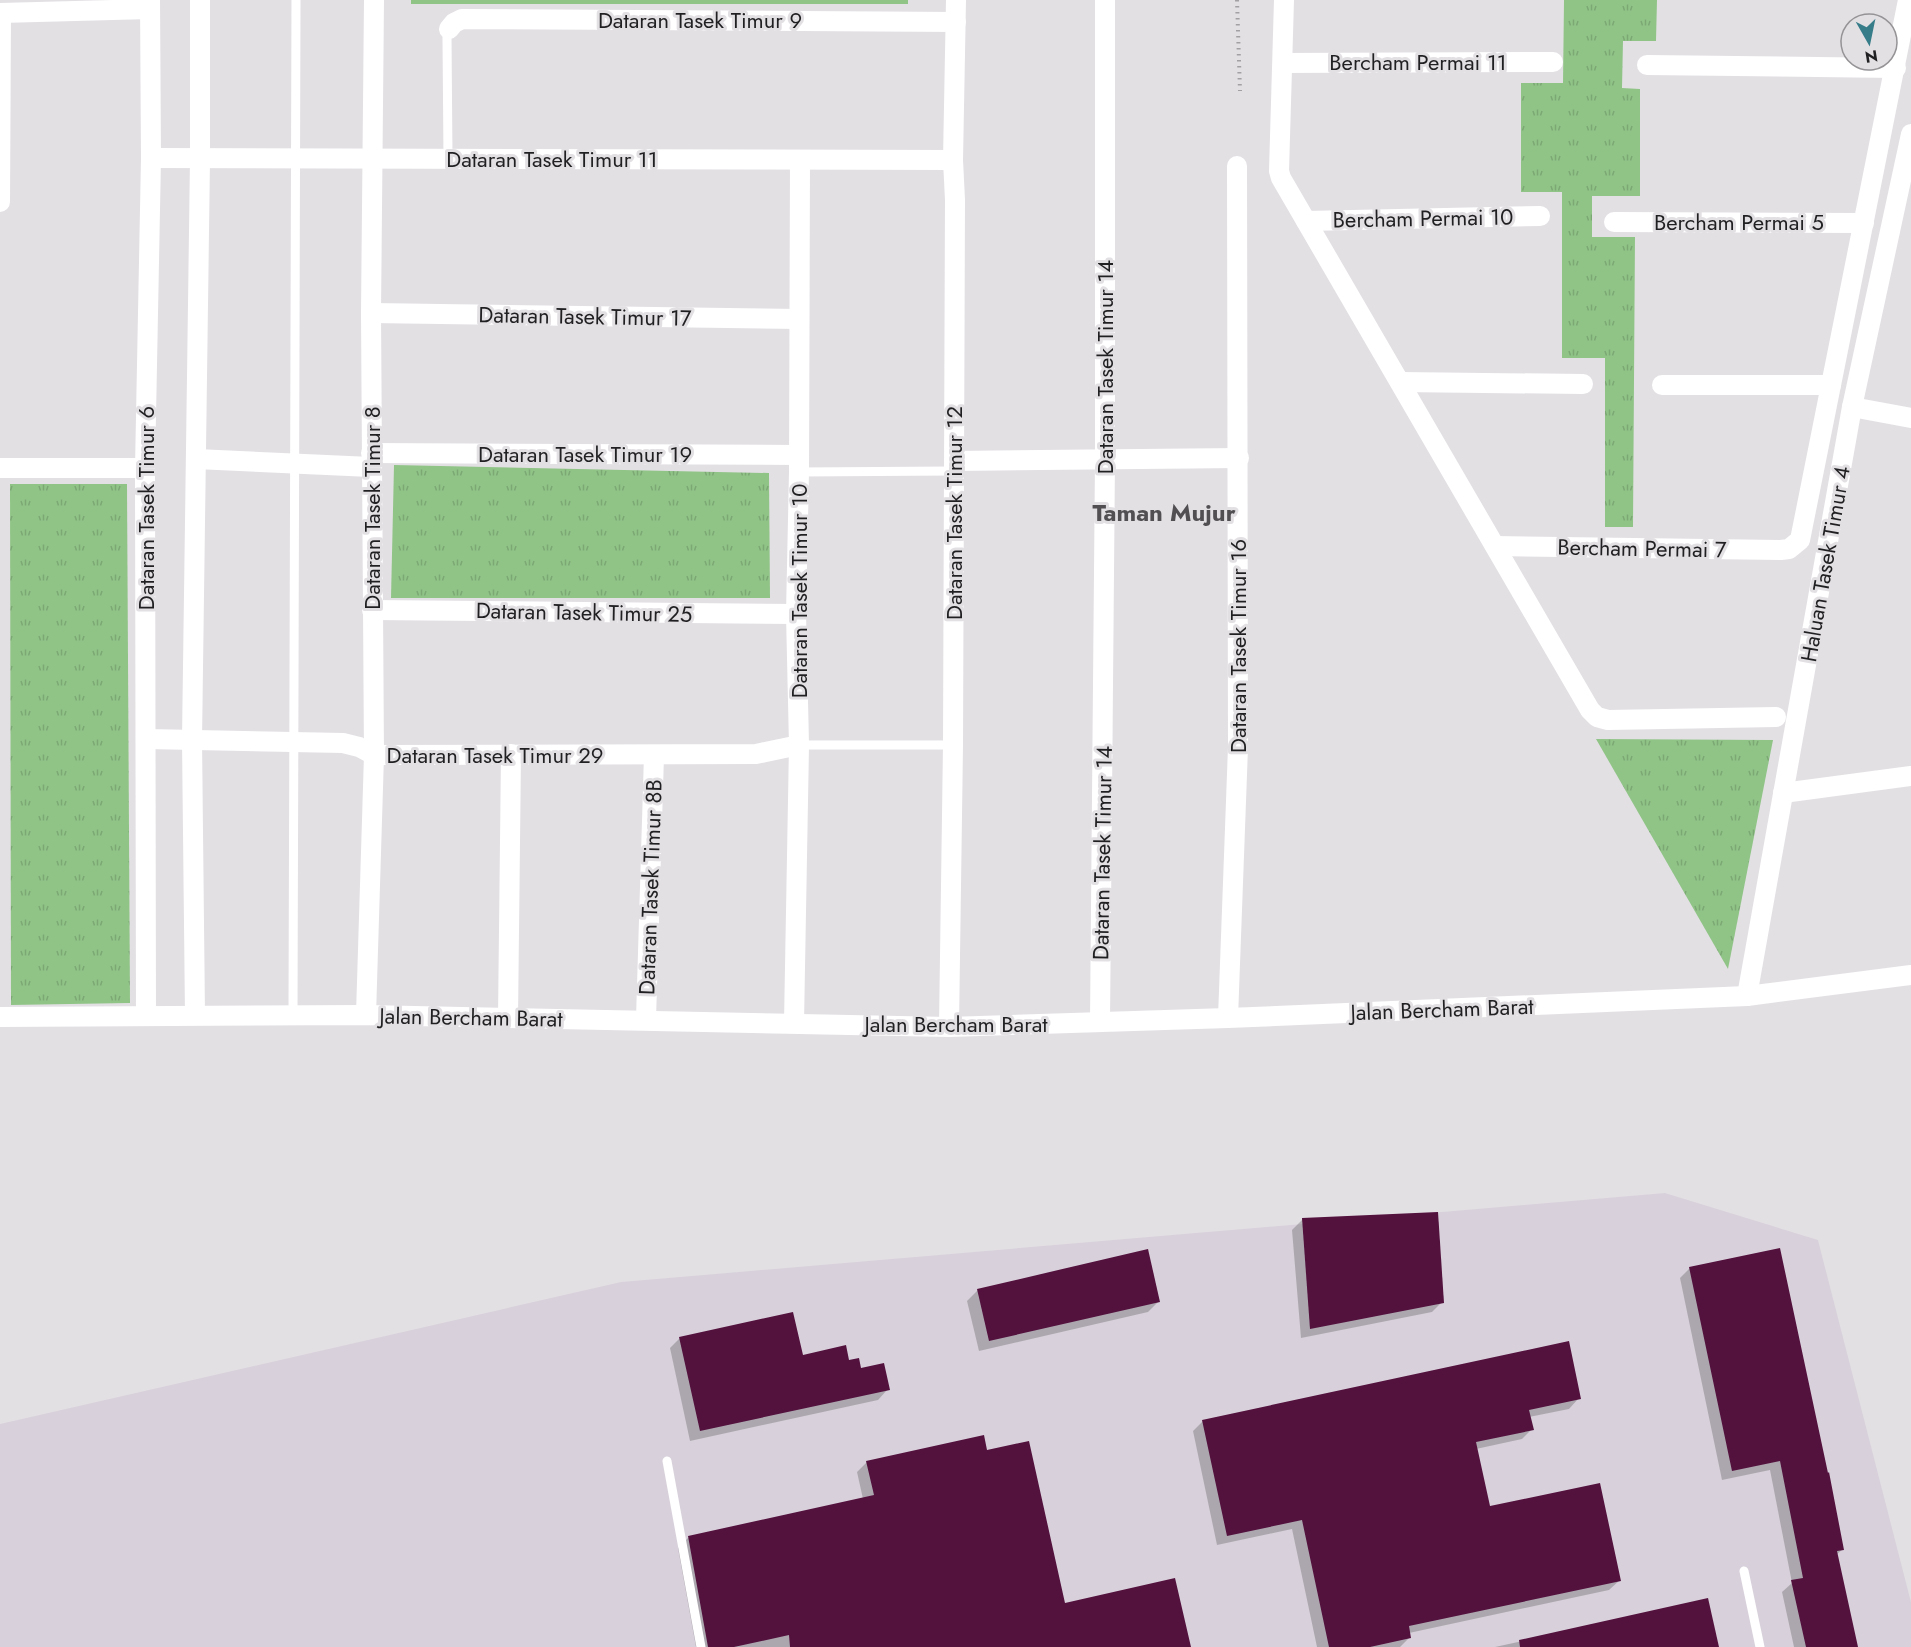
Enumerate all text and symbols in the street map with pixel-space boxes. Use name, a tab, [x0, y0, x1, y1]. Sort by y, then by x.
street label: Dataran Tasek Timur 9	[598, 4, 802, 36]
north arrow	[1839, 12, 1899, 72]
text: N	[1863, 44, 1879, 69]
street label: Bercham Permai 11	[1329, 46, 1507, 78]
street label: Dataran Tasek Timur 11	[446, 143, 658, 175]
street label: Bercham Permai 10	[1332, 200, 1514, 236]
street label: Bercham Permai 5	[1654, 206, 1824, 238]
street label: Dataran Tasek Timur 14	[1089, 260, 1121, 474]
street label: Dataran Tasek Timur 17	[478, 298, 692, 334]
street label: Dataran Tasek Timur 6	[130, 406, 162, 610]
street label: Dataran Tasek Timur 8	[356, 406, 388, 610]
street label: Dataran Tasek Timur 12	[938, 406, 970, 620]
street label: Dataran Tasek Timur 19	[478, 438, 692, 470]
street label: Haluan Tasek Timur 4	[1792, 463, 1858, 664]
street label: Dataran Tasek Timur 10	[783, 484, 815, 698]
district label: Taman Mujur	[1093, 495, 1236, 530]
street label: Bercham Permai 7	[1557, 531, 1727, 565]
street label: Dataran Tasek Timur 16	[1222, 539, 1254, 753]
street label: Dataran Tasek Timur 25	[475, 594, 693, 630]
street label: Dataran Tasek Timur 29	[387, 739, 603, 771]
street label: Dataran Tasek Timur 14	[1084, 745, 1120, 960]
street label: Dataran Tasek Timur 8B	[630, 779, 670, 995]
street label: Jalan Bercham Barat	[1347, 990, 1535, 1028]
street label: Jalan Bercham Barat	[376, 999, 564, 1035]
street label: Jalan Bercham Barat	[861, 1008, 1048, 1040]

